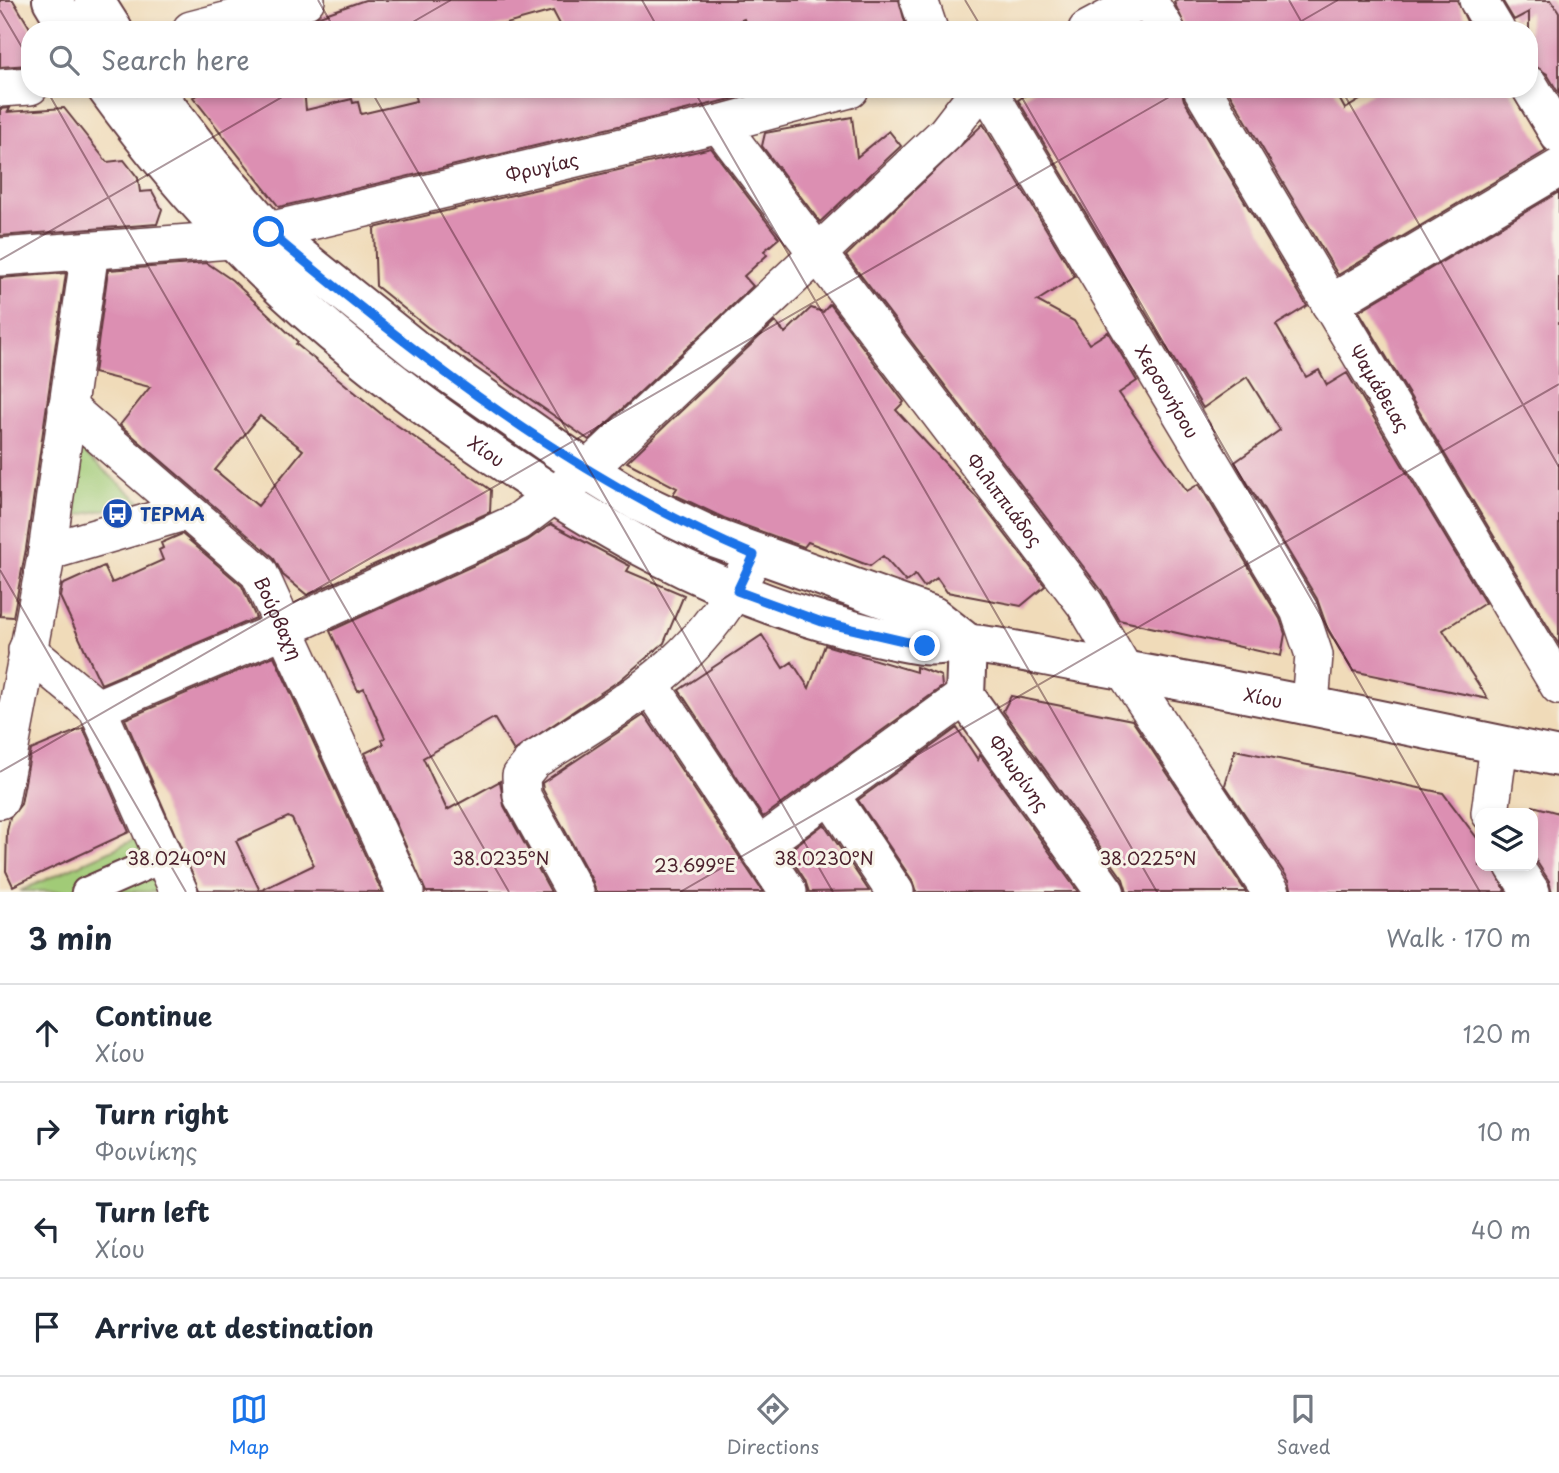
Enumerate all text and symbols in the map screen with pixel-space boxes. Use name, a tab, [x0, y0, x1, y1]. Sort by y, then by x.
search box	[21, 21, 1538, 98]
text: Search here	[101, 40, 250, 79]
icon: search	[45, 41, 83, 79]
street label: Φρυγίας	[503, 144, 581, 188]
route start	[253, 216, 284, 247]
street label: Χερσονήσου	[1129, 339, 1206, 443]
street label: Ψαμάθειας	[1344, 339, 1417, 437]
street label: Χίου	[463, 428, 511, 472]
street label: Φιλιππιάδος	[961, 447, 1050, 552]
bus stop icon: ΤΕΡΜΑ	[100, 496, 134, 530]
place label: ΤΕΡΜΑ	[140, 500, 205, 527]
street label: Βούρβαχη	[249, 572, 310, 664]
route end	[909, 630, 940, 661]
street label: Χίου	[1242, 680, 1285, 714]
street label: Φλωρίνης	[983, 728, 1056, 817]
map controls	[1475, 808, 1538, 871]
button: layers	[1475, 808, 1538, 871]
text: 38.0240°N	[127, 844, 227, 871]
text: 38.0235°N	[452, 844, 550, 871]
text: 38.0230°N	[774, 844, 874, 871]
text: 38.0225°N	[1099, 844, 1197, 871]
text: 23.699°E	[654, 851, 736, 878]
text: 3 min	[28, 915, 113, 960]
text: Walk · 170 m	[1386, 920, 1531, 955]
text: Continue	[95, 996, 212, 1035]
icon: ahead	[28, 1014, 66, 1052]
text: 120 m	[1463, 1016, 1531, 1051]
text: Χίου	[95, 1035, 145, 1070]
text: Turn right	[95, 1094, 229, 1133]
icon: right	[28, 1112, 66, 1150]
text: 10 m	[1477, 1114, 1531, 1149]
text: Φοινίκης	[95, 1133, 197, 1168]
text: Turn left	[95, 1192, 210, 1231]
icon: left	[28, 1210, 66, 1248]
text: 40 m	[1471, 1212, 1531, 1247]
text: Χίου	[95, 1231, 145, 1266]
icon: arrive	[28, 1308, 66, 1346]
text: Arrive at destination	[95, 1308, 374, 1347]
tab: Map	[229, 1390, 269, 1460]
tab: Directions	[727, 1390, 819, 1460]
tab: Saved	[1276, 1390, 1330, 1460]

